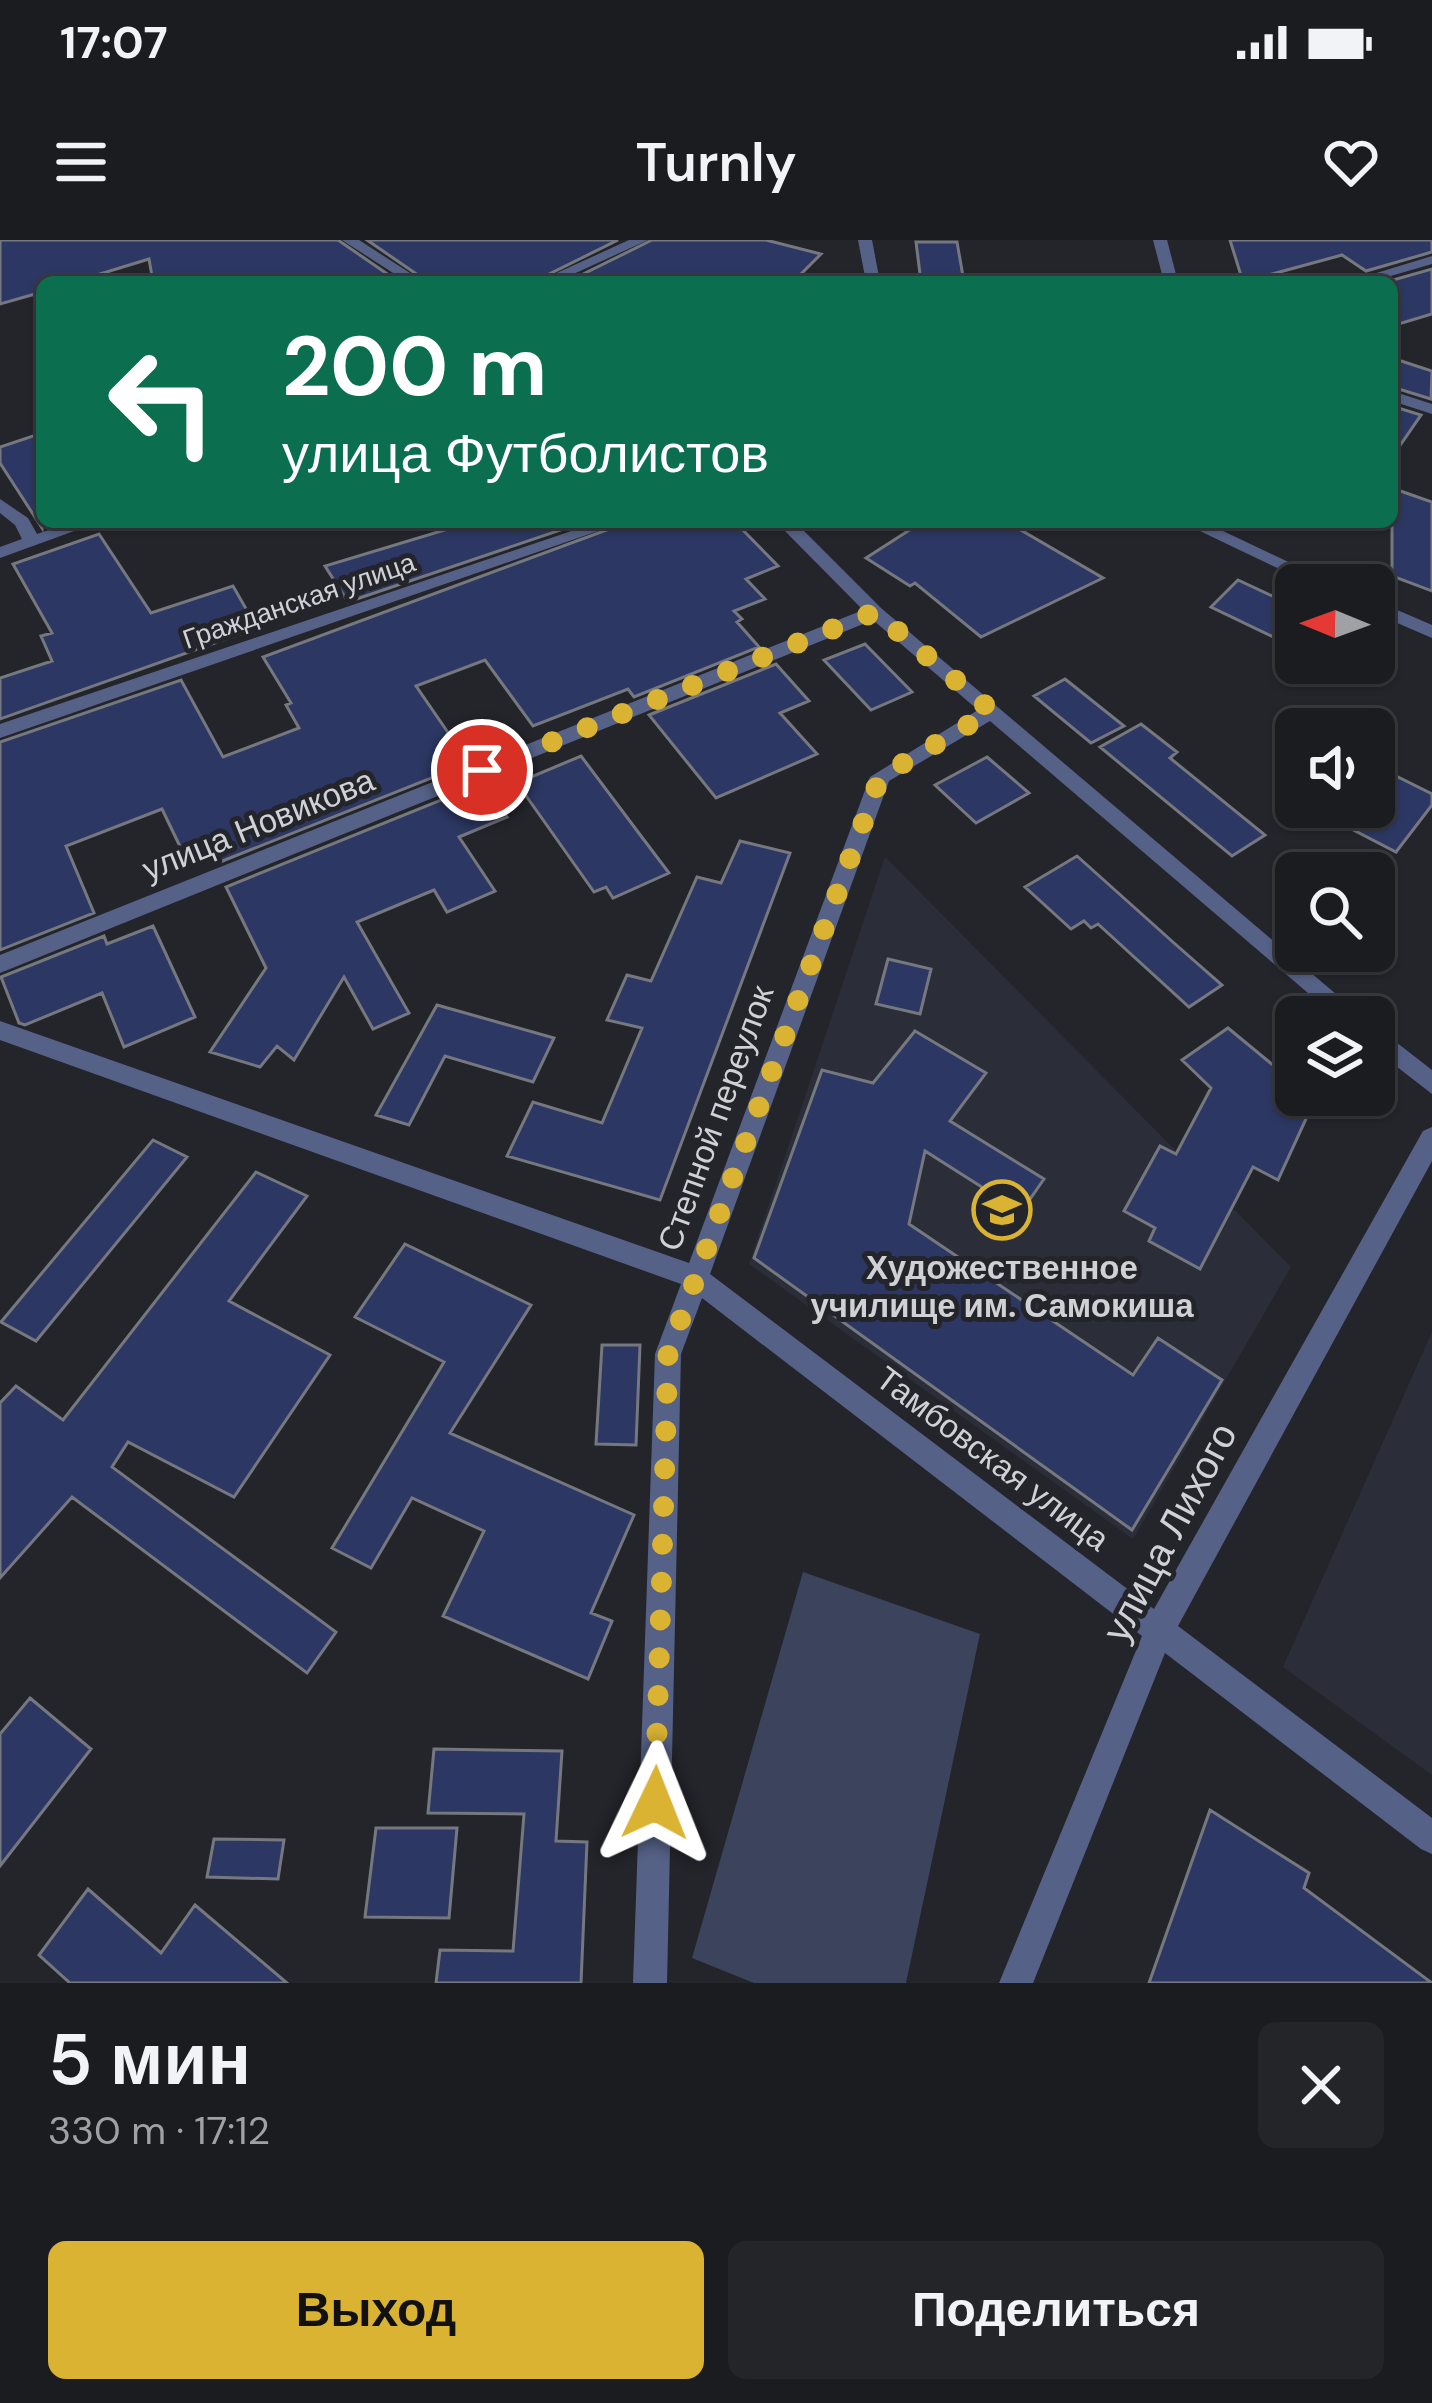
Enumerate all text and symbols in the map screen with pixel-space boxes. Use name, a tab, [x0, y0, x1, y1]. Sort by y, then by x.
text: 17:07	[60, 13, 168, 72]
text: Turnly	[635, 127, 797, 198]
icon: menu	[48, 129, 114, 195]
icon: heart	[1318, 129, 1384, 195]
text: 200 m	[282, 312, 547, 421]
icon: left	[84, 324, 240, 480]
text: улица Футболистов	[282, 418, 769, 489]
street label: Гражданская улица	[178, 544, 421, 657]
north arrow	[1275, 564, 1395, 684]
map controls	[1275, 564, 1395, 1116]
button: sound	[1275, 708, 1395, 828]
pin	[431, 719, 533, 821]
icon: arrive	[449, 737, 515, 803]
street label: улица Новикова	[136, 758, 381, 891]
button: search	[1275, 852, 1395, 972]
street label: Степной переулок	[647, 979, 784, 1257]
button: layers	[1275, 996, 1395, 1116]
school or university icon: Художественное училище им. Самокиша	[971, 1179, 1033, 1241]
place label: Художественное училище им. Самокиша	[810, 1246, 1194, 1327]
street label: Тамбовская улица	[867, 1357, 1118, 1561]
street label: улица Лихого	[1090, 1414, 1248, 1651]
position arrow	[592, 1740, 718, 1866]
text: 5 мин	[48, 2013, 251, 2106]
button: close	[1258, 2022, 1384, 2148]
text: 330 m · 17:12	[48, 2105, 270, 2156]
button: Выход	[48, 2241, 704, 2379]
button: Поделиться	[728, 2241, 1384, 2379]

